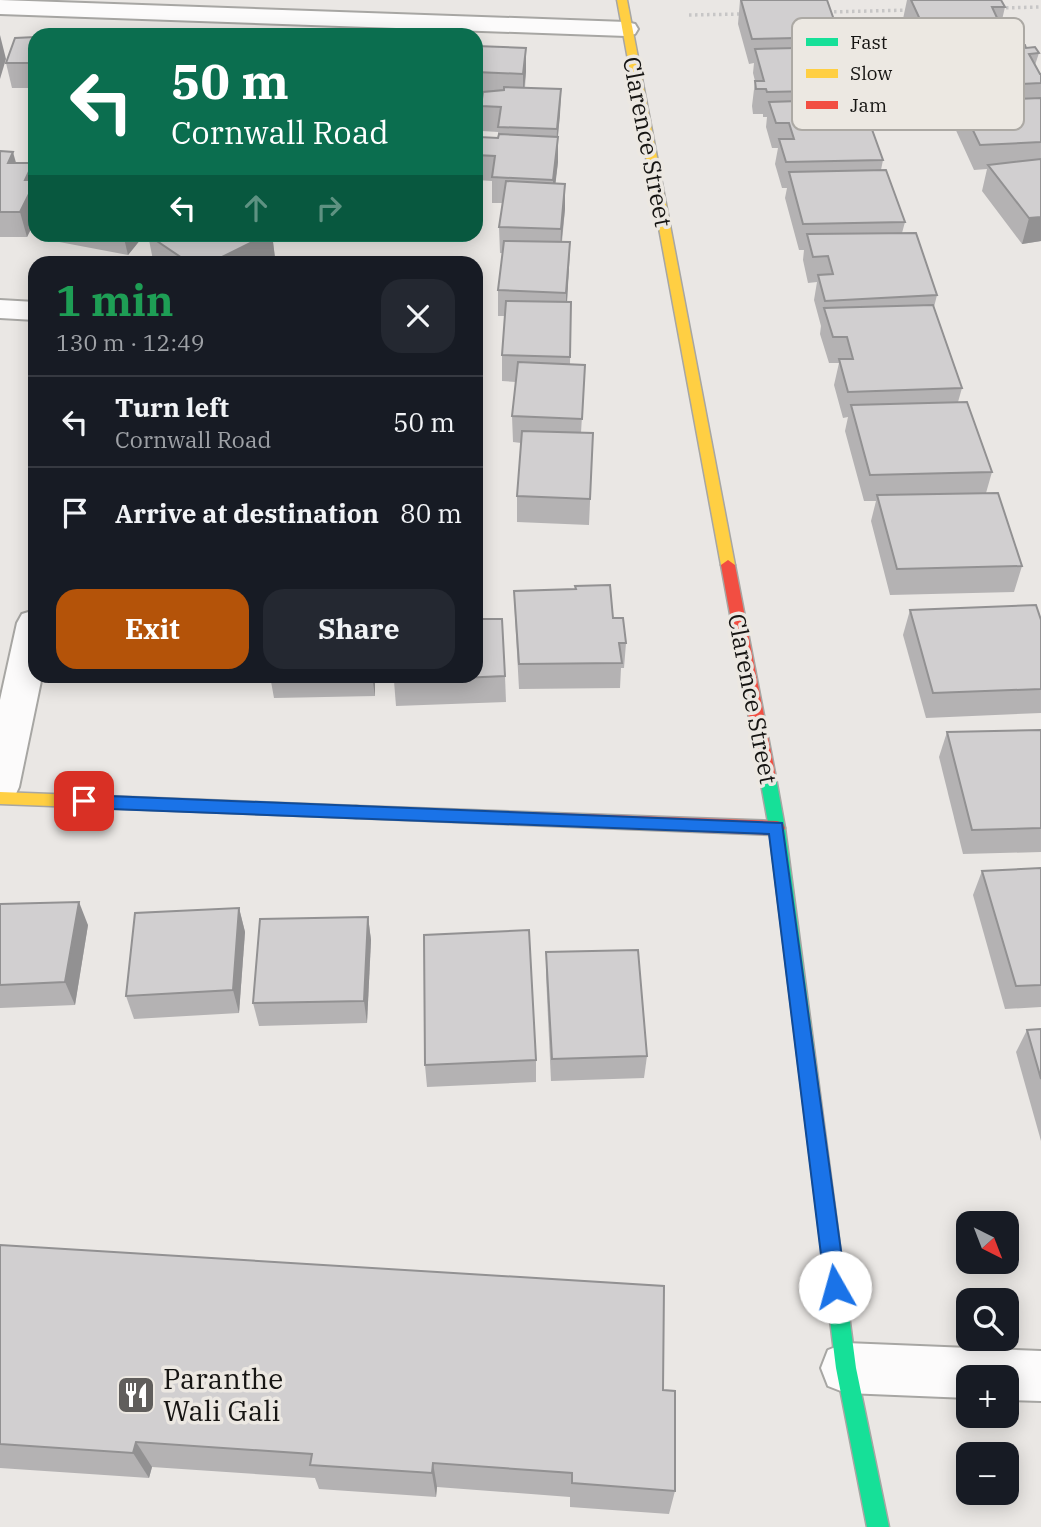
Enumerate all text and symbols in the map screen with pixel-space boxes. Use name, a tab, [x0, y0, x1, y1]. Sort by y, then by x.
legend	[792, 18, 1024, 130]
text: Fast	[850, 30, 888, 54]
text: 50 m	[171, 49, 289, 112]
street label: Clarence Street	[616, 54, 680, 230]
icon: left	[56, 56, 147, 147]
text: Slow	[850, 61, 892, 85]
text: Jam	[850, 93, 887, 117]
text: Cornwall Road	[171, 111, 389, 153]
icon: left	[164, 189, 202, 227]
icon: ahead	[237, 189, 275, 227]
icon: right	[310, 189, 348, 227]
text: 1 min	[56, 273, 174, 328]
button: close	[381, 279, 455, 353]
text: 130 m · 12:49	[56, 327, 205, 357]
text: Turn left	[115, 390, 229, 424]
icon: left	[56, 403, 94, 441]
text: 50 m	[393, 405, 455, 439]
text: Cornwall Road	[115, 424, 272, 454]
icon: arrive	[56, 494, 94, 532]
text: Arrive at destination	[115, 496, 379, 530]
text: 80 m	[400, 496, 462, 530]
button: Exit	[56, 589, 249, 669]
button: Share	[263, 589, 455, 669]
street label: Clarence Street	[721, 611, 785, 787]
pin	[54, 771, 114, 831]
icon: arrive	[65, 782, 103, 820]
north arrow	[956, 1211, 1018, 1274]
map controls	[956, 1211, 1019, 1505]
position arrow	[798, 1250, 872, 1324]
button: search	[956, 1288, 1019, 1351]
place label: Paranthe Wali Gali	[163, 1360, 283, 1429]
button: +	[956, 1365, 1019, 1428]
restaurant icon: Paranthe Wali Gali	[115, 1374, 157, 1416]
button: −	[956, 1442, 1019, 1505]

